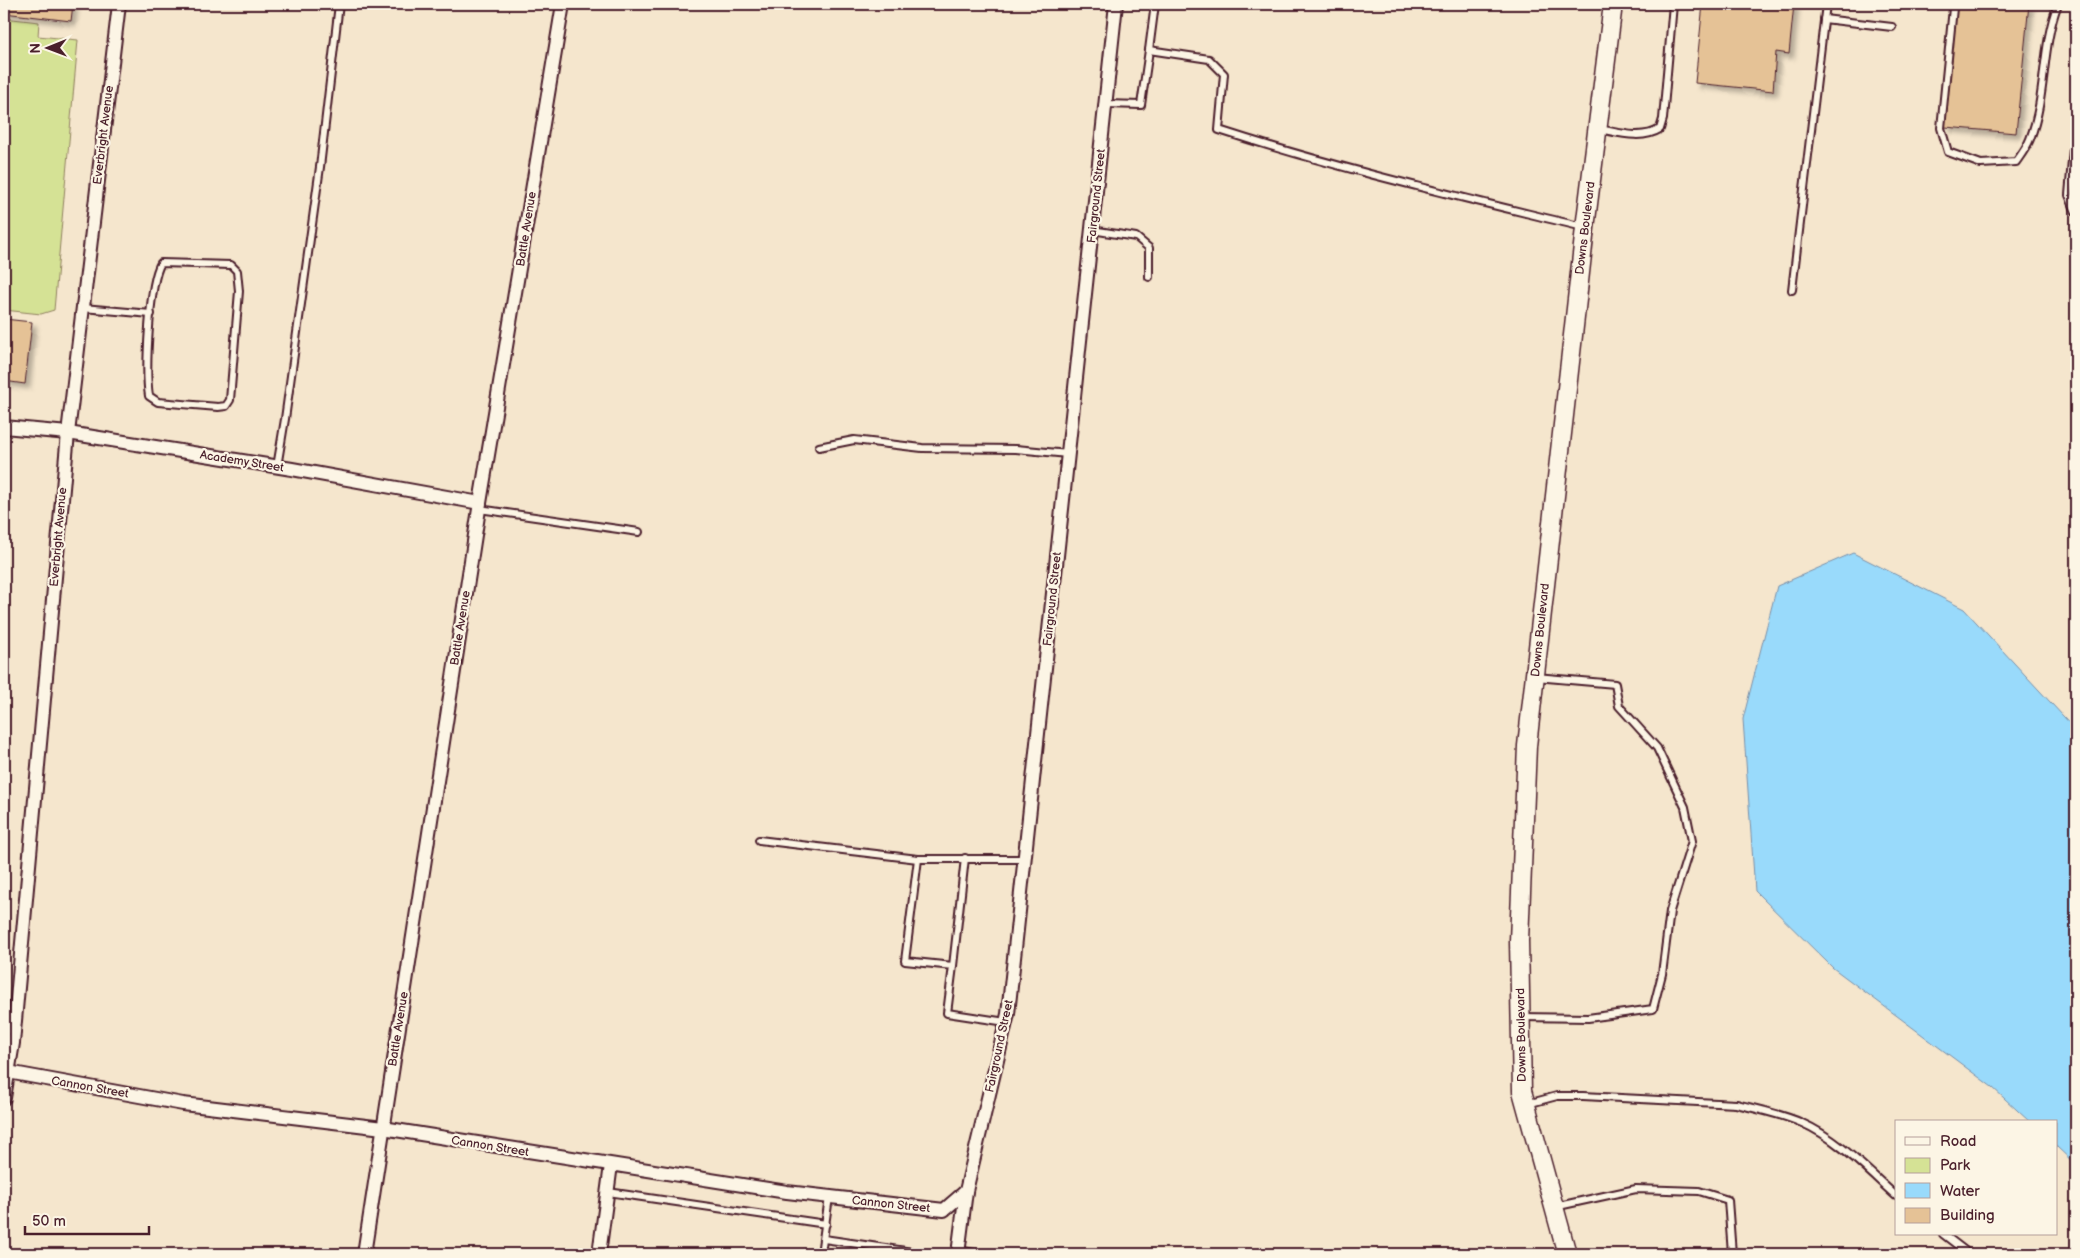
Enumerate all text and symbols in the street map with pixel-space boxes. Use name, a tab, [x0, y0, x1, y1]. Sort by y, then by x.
north arrow	[22, 22, 72, 72]
text: N	[27, 43, 44, 54]
street label: Everbright Avenue	[90, 85, 117, 185]
street label: Fairground Street	[1084, 148, 1109, 244]
street label: Downs Boulevard	[1572, 180, 1599, 276]
street label: Battle Avenue	[513, 191, 540, 268]
street label: Academy Street	[199, 447, 285, 476]
street label: Everbright Avenue	[47, 487, 70, 587]
street label: Fairground Street	[1040, 551, 1065, 647]
street label: Downs Boulevard	[1528, 582, 1553, 678]
street label: Battle Avenue	[447, 590, 474, 667]
street label: Downs Boulevard	[1513, 988, 1530, 1082]
street label: Battle Avenue	[385, 991, 412, 1068]
street label: Fairground Street	[982, 998, 1017, 1094]
street label: Cannon Street	[50, 1073, 130, 1102]
legend	[1895, 1120, 2058, 1236]
text: Road	[1940, 1132, 1976, 1151]
street label: Cannon Street	[450, 1133, 530, 1160]
text: Park	[1940, 1156, 1971, 1175]
text: Water	[1940, 1182, 1980, 1201]
street label: Cannon Street	[851, 1193, 931, 1216]
scale bar	[25, 1203, 149, 1235]
text: Building	[1940, 1206, 1995, 1225]
text: 50 m	[32, 1212, 66, 1231]

